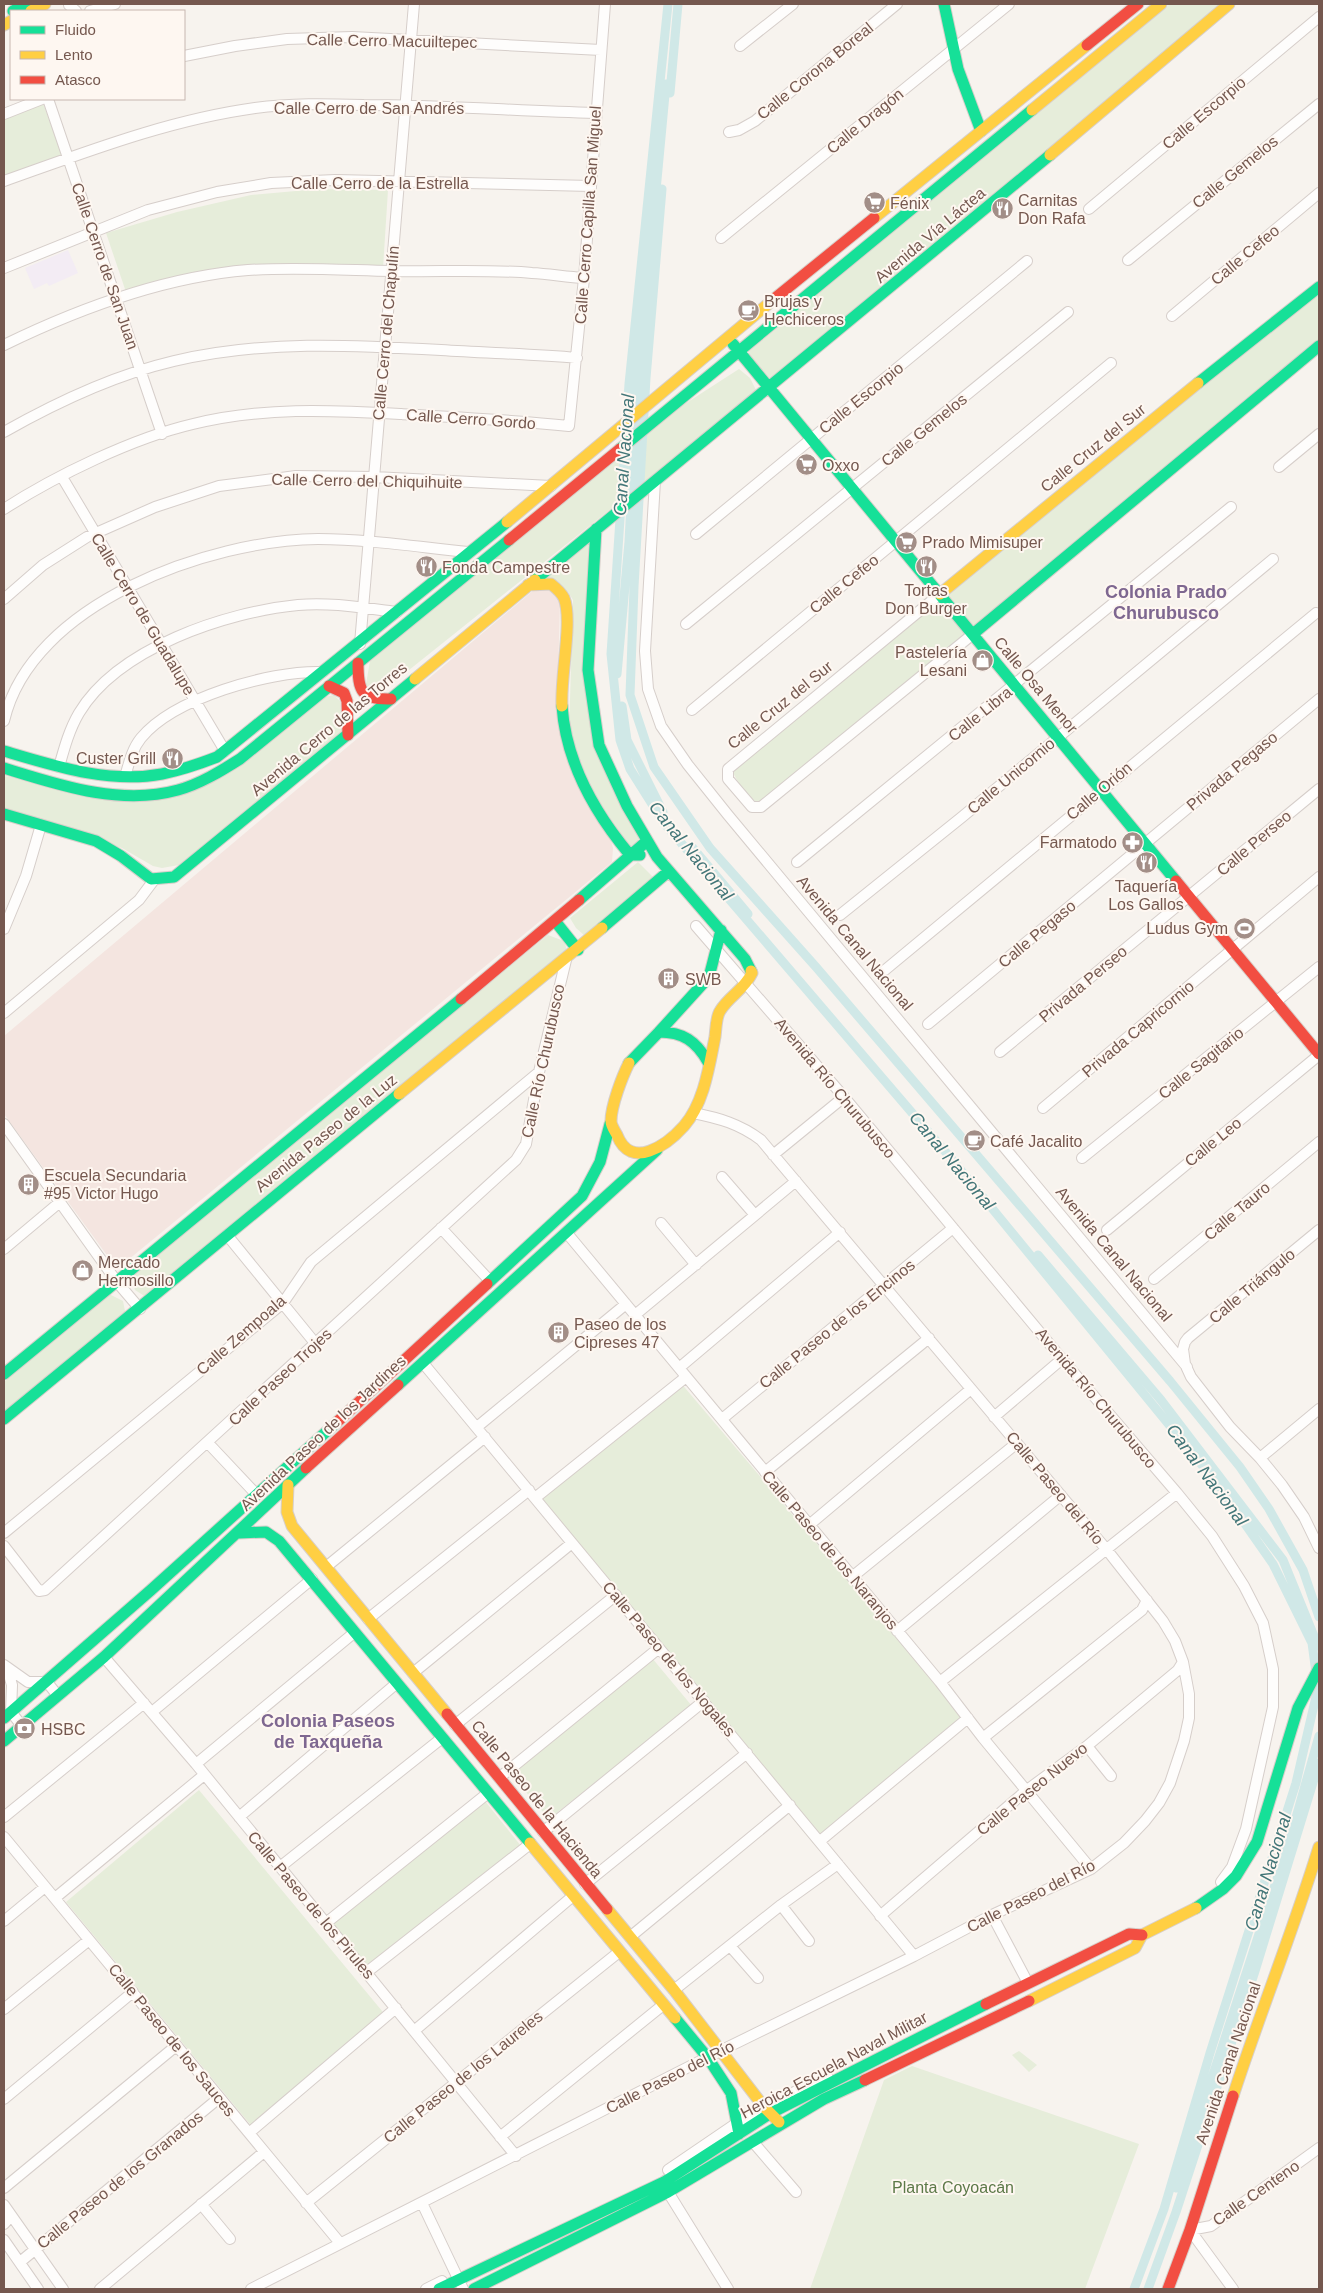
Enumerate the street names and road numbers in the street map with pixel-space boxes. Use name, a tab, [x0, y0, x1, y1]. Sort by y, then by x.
street label: Calle Corona Boreal	[754, 19, 876, 123]
street label: Calle Cerro Macuiltepec	[306, 31, 478, 51]
street label: Calle Escorpio	[1159, 73, 1249, 153]
street label: Calle Dragón	[823, 85, 907, 157]
street label: Calle Cerro de San Andrés	[274, 100, 464, 117]
street label: Calle Cerro Capilla San Miguel	[572, 105, 604, 325]
street label: Calle Gemelos	[1189, 132, 1281, 212]
street label: Calle Cerro de la Estrella	[291, 175, 469, 192]
street label: Calle Cerro de San Juan	[68, 180, 142, 352]
street label: Avenida Vía Láctea	[871, 184, 989, 286]
street label: Calle Cefeo	[1208, 222, 1283, 288]
street label: Calle Cerro del Chapulín	[370, 245, 402, 421]
street label: Calle Escorpio	[816, 359, 907, 437]
street label: Calle Gemelos	[878, 390, 970, 470]
street label: Calle Cruz del Sur	[1037, 400, 1149, 495]
street label: Calle Cerro Gordo	[406, 406, 536, 432]
street label: Calle Cerro del Chiquihuite	[271, 471, 463, 491]
street label: Calle Cerro de Guadalupe	[88, 530, 198, 698]
street label: Calle Cefeo	[806, 551, 882, 617]
street label: Calle Osa Menor	[991, 634, 1082, 737]
street label: Calle Cruz del Sur	[724, 657, 836, 752]
street label: Avenida Cerro de las Torres	[248, 659, 410, 799]
street label: Calle Libra	[945, 683, 1015, 745]
street label: Privada Pegaso	[1183, 728, 1281, 814]
street label: Calle Unicornio	[964, 735, 1058, 817]
street label: Calle Orión	[1063, 759, 1135, 823]
street label: Calle Perseo	[1213, 807, 1295, 879]
street label: Avenida Canal Nacional	[794, 872, 916, 1014]
street label: Calle Pegaso	[995, 897, 1079, 971]
street label: Privada Perseo	[1036, 942, 1130, 1026]
street label: Privada Capricornio	[1079, 977, 1197, 1081]
street label: Calle Río Churubusco	[518, 983, 568, 1139]
street label: Avenida Río Churubusco	[771, 1015, 899, 1162]
street label: Calle Sagitario	[1155, 1024, 1247, 1102]
street label: Avenida Paseo de la Luz	[252, 1071, 400, 1195]
street label: Calle Leo	[1181, 1114, 1245, 1170]
street label: Calle Tauro	[1201, 1179, 1273, 1243]
street label: Avenida Canal Nacional	[1053, 1183, 1175, 1325]
street label: Calle Triángulo	[1206, 1245, 1298, 1327]
street label: Calle Paseo de los Encinos	[756, 1256, 918, 1392]
street label: Calle Zempoala	[193, 1292, 289, 1378]
street label: Calle Paseo Trojes	[225, 1325, 335, 1429]
street label: Avenida Río Churubusco	[1032, 1325, 1160, 1472]
street label: Avenida Paseo de los Jardines	[237, 1352, 409, 1514]
street label: Calle Paseo del Río	[1003, 1428, 1107, 1548]
street label: Calle Paseo de los Naranjos	[759, 1467, 901, 1633]
street label: Calle Paseo de los Nogales	[599, 1578, 739, 1740]
street label: Calle Paseo de la Hacienda	[468, 1717, 606, 1881]
street label: Calle Paseo Nuevo	[973, 1739, 1091, 1839]
street label: Calle Paseo de los Pirules	[244, 1828, 378, 1982]
street label: Calle Paseo del Río	[964, 1856, 1098, 1936]
street label: Calle Paseo de los Sauces	[105, 1960, 239, 2120]
street label: Avenida Canal Nacional	[1192, 1980, 1264, 2146]
street label: Calle Paseo de los Laureles	[380, 2008, 546, 2146]
street label: Heroica Escuela Naval Militar	[738, 2008, 931, 2122]
street label: Calle Paseo del Río	[603, 2037, 737, 2117]
street label: Calle Paseo de los Granados	[34, 2108, 206, 2252]
street label: Calle Centeno	[1210, 2157, 1302, 2229]

